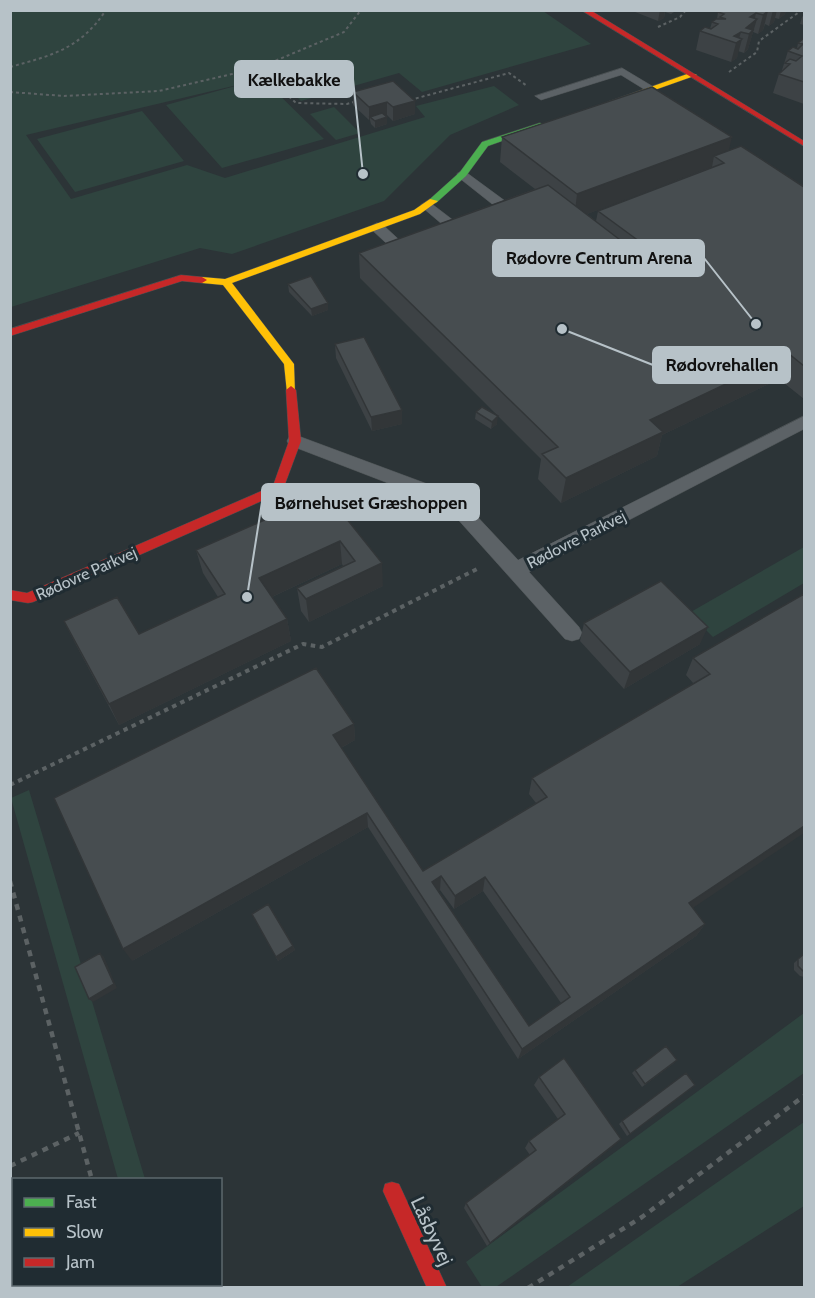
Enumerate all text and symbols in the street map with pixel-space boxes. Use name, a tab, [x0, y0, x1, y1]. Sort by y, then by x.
callout: Kælkebakke	[235, 61, 353, 97]
text: Kælkebakke	[247, 69, 341, 91]
callout: Rødovre Centrum Arena	[493, 240, 704, 276]
text: Rødovre Centrum Arena	[506, 247, 692, 269]
callout: Rødovrehallen	[653, 347, 790, 383]
text: Rødovrehallen	[665, 354, 779, 376]
callout: Børnehuset Græshoppen	[262, 484, 479, 520]
text: Børnehuset Græshoppen	[275, 492, 467, 514]
street label: Rødovre Parkvej	[524, 506, 629, 573]
street label: Rødovre Parkvej	[33, 543, 140, 604]
legend	[12, 1178, 222, 1286]
text: Fast	[66, 1191, 97, 1213]
street label: Låsbyvej	[406, 1193, 458, 1269]
text: Slow	[66, 1221, 103, 1243]
text: Jam	[65, 1251, 95, 1273]

